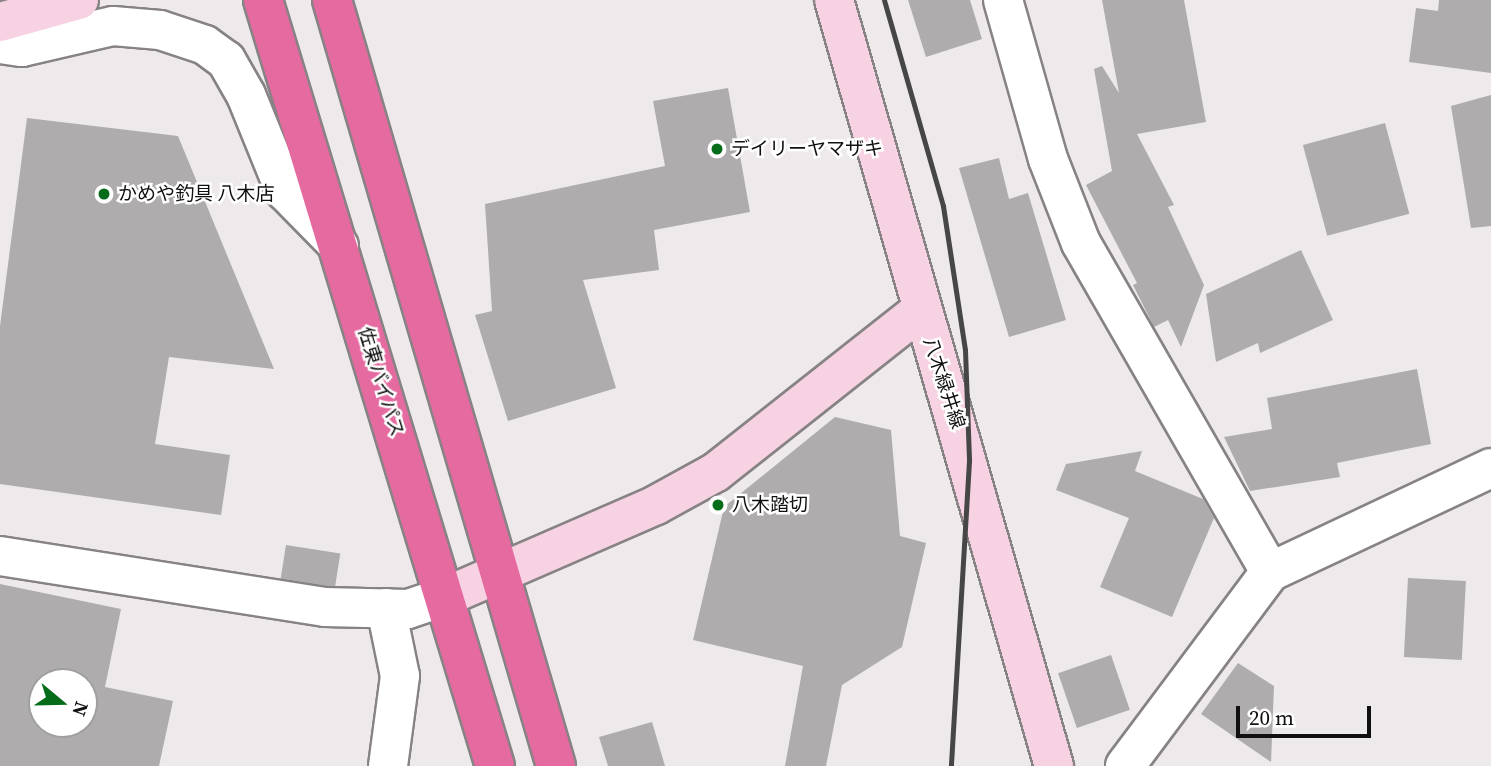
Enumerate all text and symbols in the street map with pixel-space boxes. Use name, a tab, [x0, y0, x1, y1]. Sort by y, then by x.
place label: デイリーヤマザキ	[731, 138, 883, 160]
marker: デイリーヤマザキ	[709, 141, 725, 157]
place label: かめや釣具 八木店	[118, 183, 274, 205]
marker: かめや釣具 八木店	[96, 186, 112, 202]
street label: 佐東バイパス	[353, 324, 409, 440]
street label: 八木緑井線	[918, 334, 970, 432]
place label: 八木踏切	[732, 494, 808, 516]
marker: 八木踏切	[710, 497, 726, 513]
north arrow	[28, 668, 98, 738]
scale bar	[1239, 692, 1374, 736]
text: N	[66, 698, 96, 720]
text: 20 m	[1249, 703, 1294, 732]

